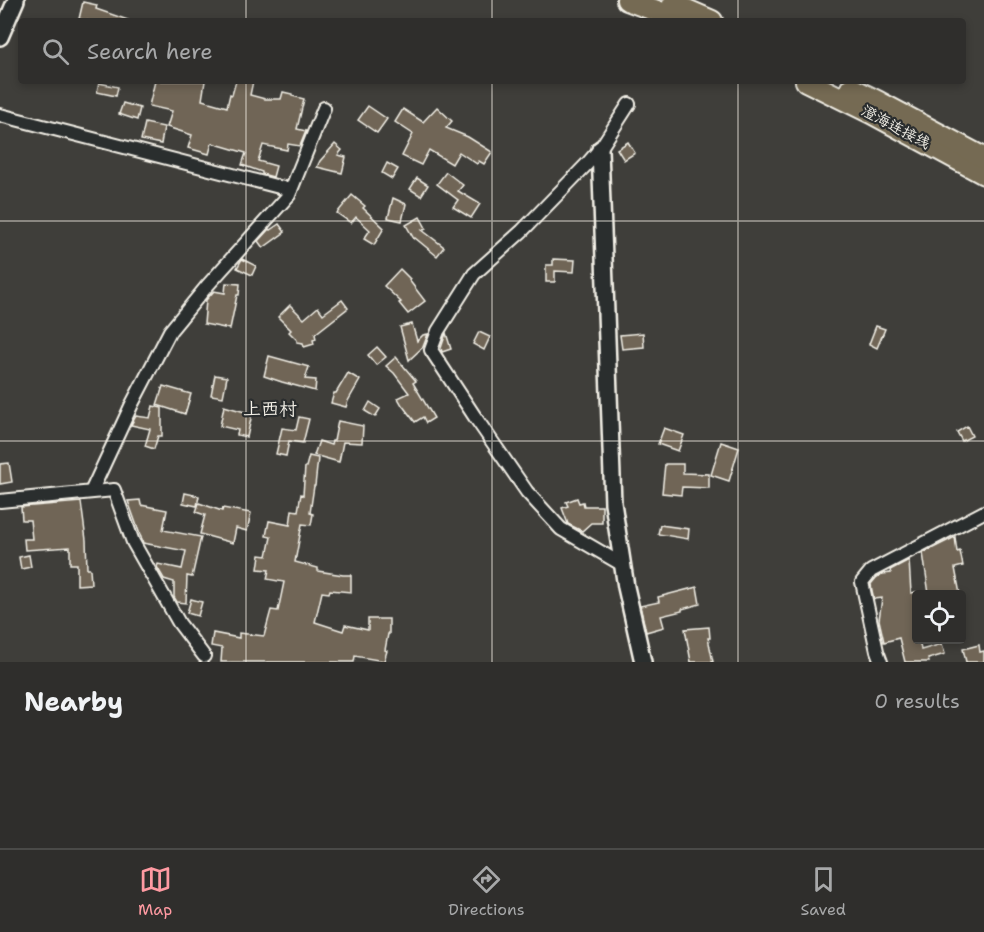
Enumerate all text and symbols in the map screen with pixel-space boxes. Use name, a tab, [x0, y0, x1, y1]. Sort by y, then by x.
search box	[18, 18, 966, 84]
icon: search	[39, 35, 72, 68]
text: Search here	[87, 37, 213, 66]
street label: 澄海连接线	[858, 101, 934, 153]
district label: 上西村	[243, 397, 297, 421]
map controls	[912, 590, 966, 644]
button: locate	[912, 590, 966, 644]
text: Nearby	[24, 684, 123, 719]
text: 0 results	[874, 688, 960, 714]
tab: Map	[138, 863, 172, 920]
tab: Directions	[448, 863, 525, 920]
tab: Saved	[801, 863, 846, 920]

